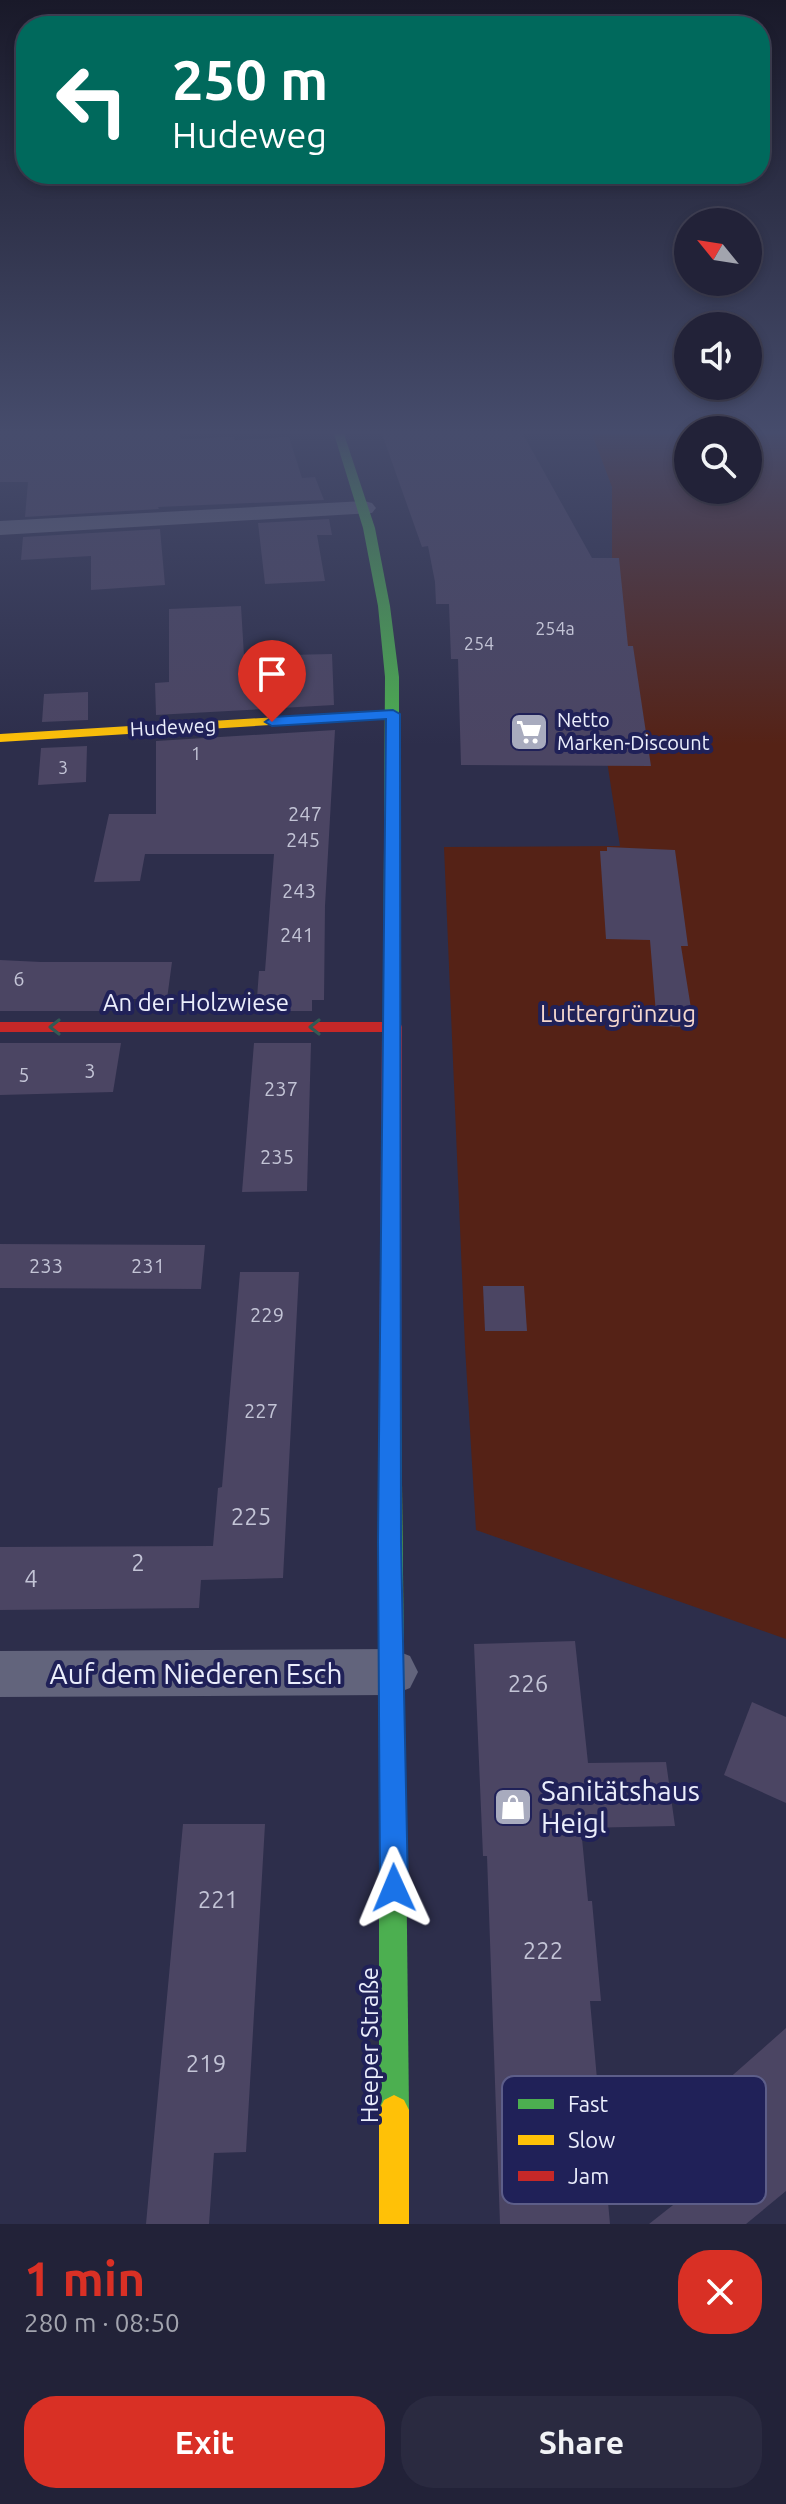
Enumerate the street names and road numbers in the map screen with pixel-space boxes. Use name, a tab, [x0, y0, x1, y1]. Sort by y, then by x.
street label: Hudeweg	[129, 713, 217, 740]
street label: An der Holzwiese	[103, 989, 289, 1016]
street label: Auf dem Niederen Esch	[49, 1658, 343, 1689]
street label: Heeper Straße	[356, 1967, 383, 2123]

